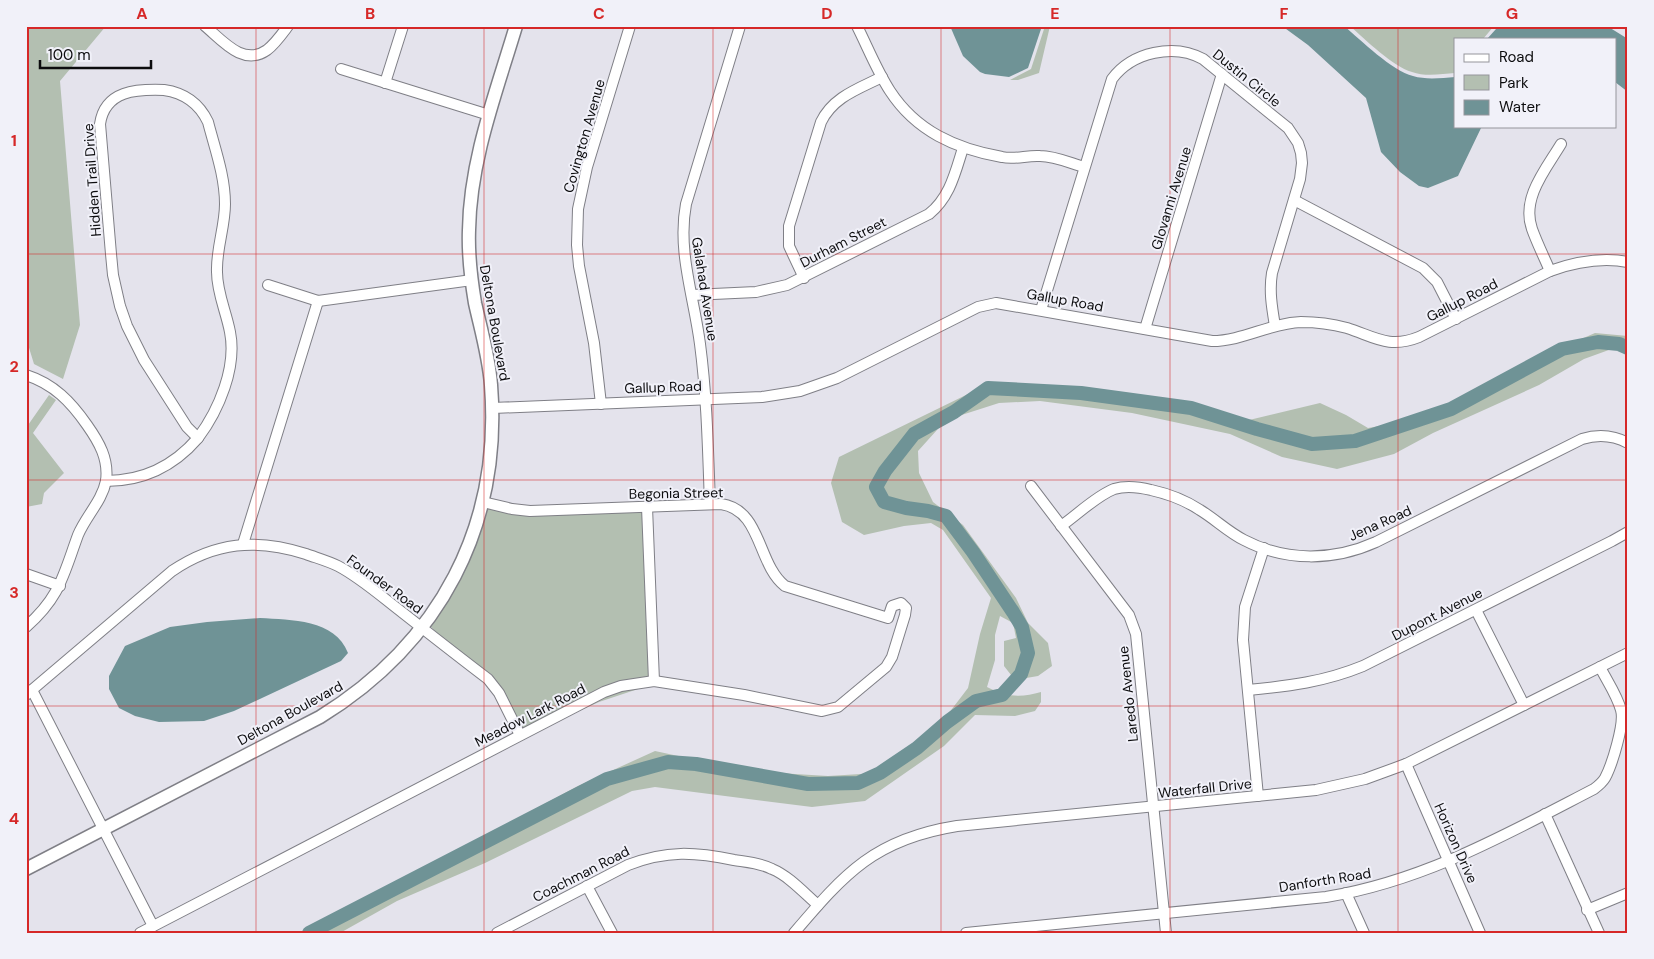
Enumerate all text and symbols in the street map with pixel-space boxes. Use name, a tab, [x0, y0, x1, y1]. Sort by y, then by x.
text: A	[136, 3, 148, 24]
text: B	[365, 3, 375, 24]
text: C	[593, 3, 605, 24]
text: D	[821, 3, 833, 24]
text: E	[1050, 3, 1060, 24]
text: F	[1280, 3, 1289, 24]
text: G	[1506, 3, 1518, 24]
scale bar	[40, 38, 151, 70]
legend	[1454, 38, 1616, 128]
text: 100 m	[48, 45, 91, 65]
street label: Dustin Circle	[1209, 45, 1285, 111]
text: Road	[1499, 47, 1534, 67]
text: Park	[1499, 73, 1529, 93]
street label: Covington Avenue	[559, 77, 609, 195]
text: Water	[1499, 97, 1541, 117]
street label: Hidden Trail Drive	[79, 123, 105, 237]
text: 1	[11, 130, 17, 151]
street label: Glovanni Avenue	[1147, 144, 1195, 252]
street label: Durham Street	[797, 213, 889, 271]
street label: Galahad Avenue	[688, 236, 722, 342]
street label: Deltona Boulevard	[476, 264, 514, 382]
street label: Gallup Road	[1423, 274, 1501, 326]
street label: Gallup Road	[1025, 284, 1105, 316]
text: 2	[9, 356, 19, 377]
street label: Gallup Road	[624, 377, 702, 397]
street label: Begonia Street	[629, 483, 723, 503]
street label: Jena Road	[1346, 501, 1414, 545]
street label: Founder Road	[343, 550, 427, 618]
text: 3	[9, 582, 19, 603]
street label: Dupont Avenue	[1389, 583, 1485, 645]
street label: Laredo Avenue	[1114, 645, 1142, 743]
street label: Deltona Boulevard	[234, 677, 346, 749]
street label: Meadow Lark Road	[472, 679, 588, 751]
street label: Waterfall Drive	[1157, 774, 1253, 802]
street label: Horizon Drive	[1430, 800, 1482, 886]
text: 4	[9, 808, 19, 829]
street label: Coachman Road	[529, 842, 633, 906]
street label: Danforth Road	[1278, 864, 1372, 896]

